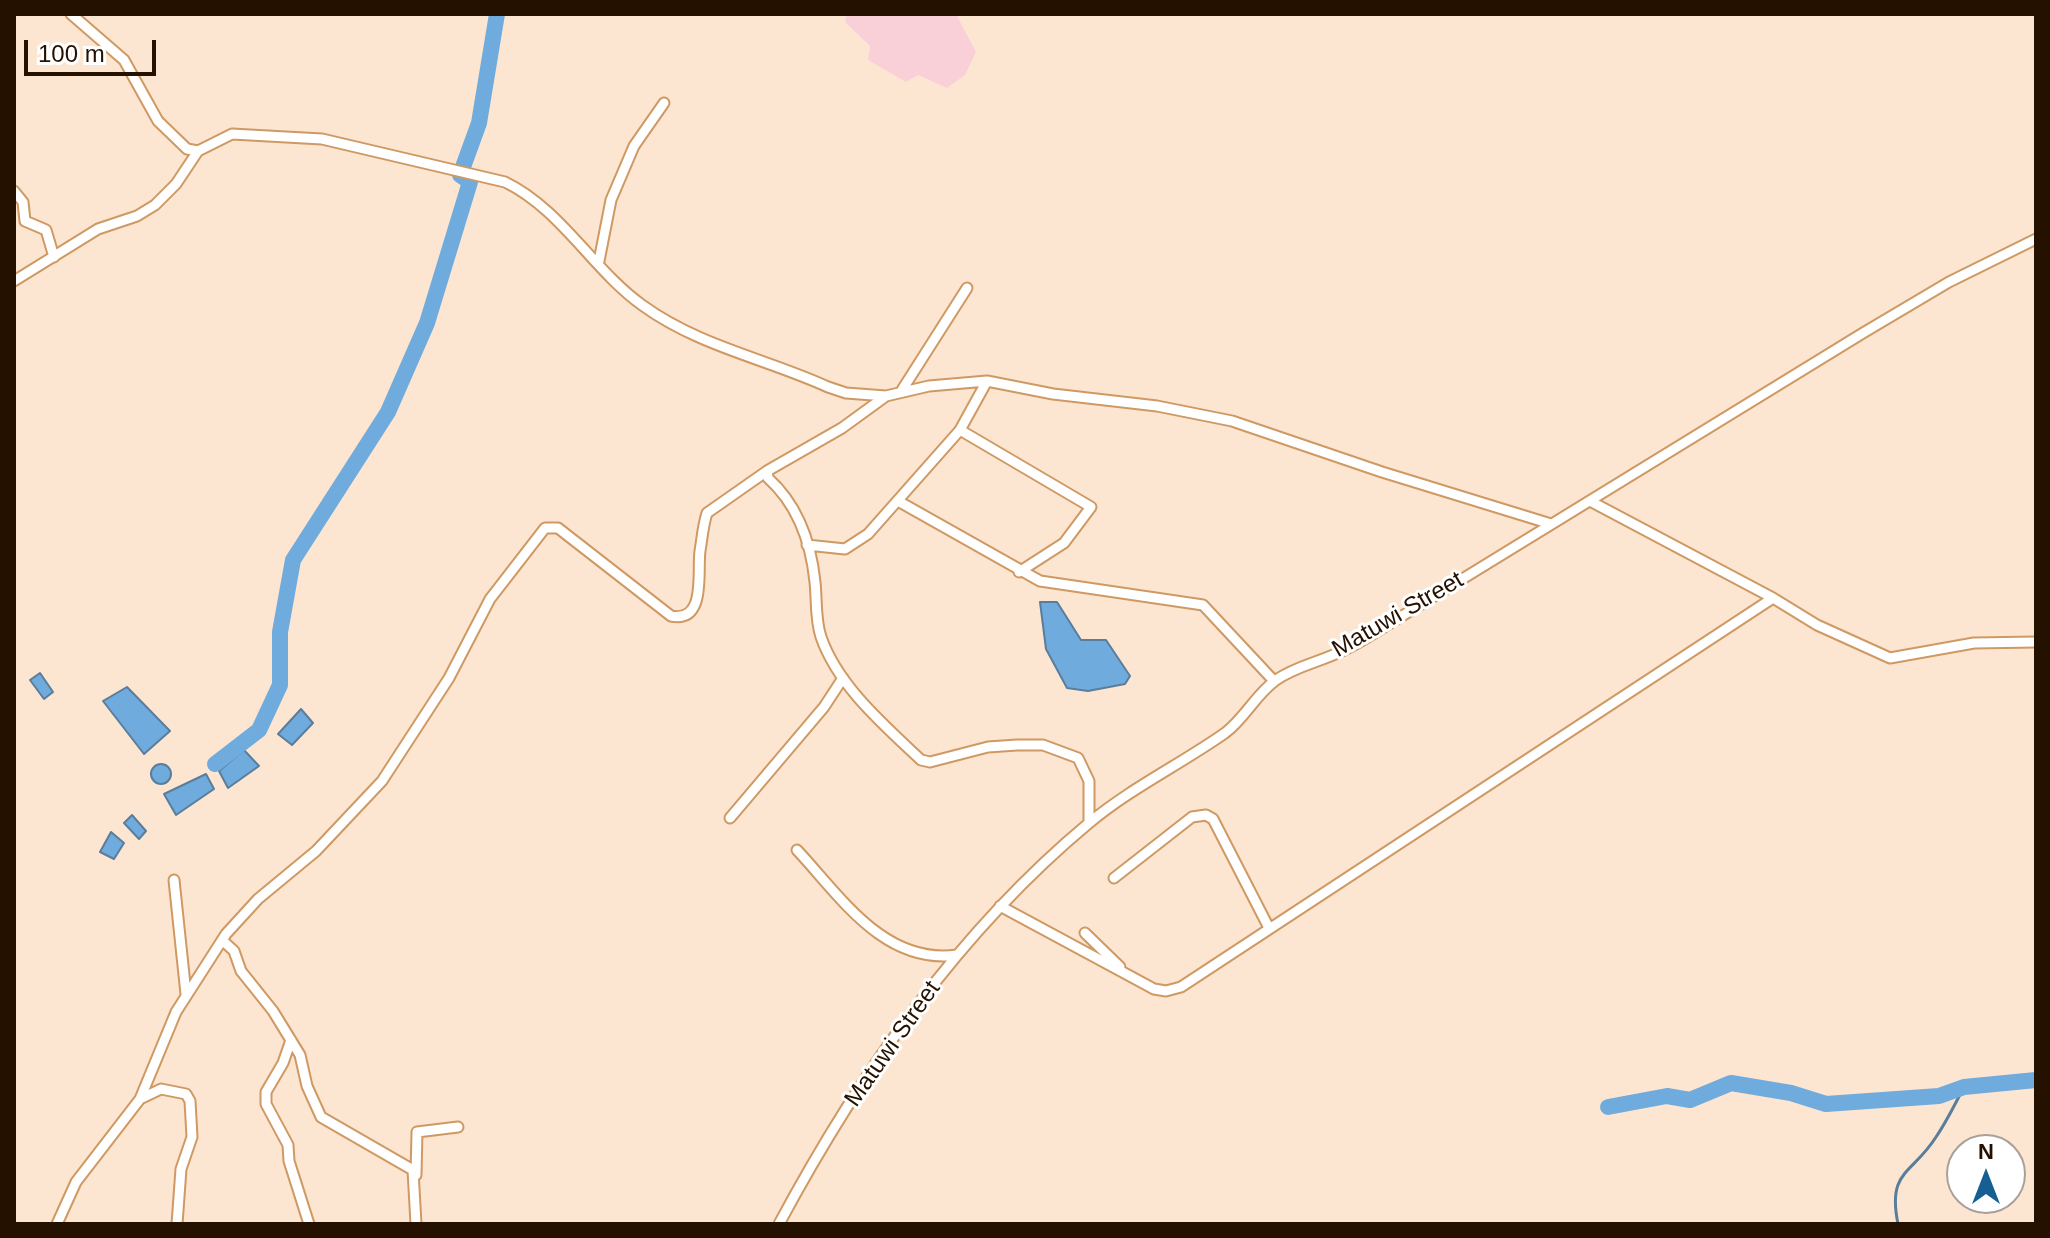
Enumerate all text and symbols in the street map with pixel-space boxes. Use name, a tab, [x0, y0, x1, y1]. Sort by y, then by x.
scale bar	[28, 24, 160, 74]
text: 100 m	[38, 40, 105, 67]
street label: Matuwi Street	[1327, 566, 1469, 664]
street label: Matuwi Street	[839, 976, 947, 1112]
north arrow	[1946, 1134, 2026, 1214]
text: N	[1978, 1139, 1994, 1164]

